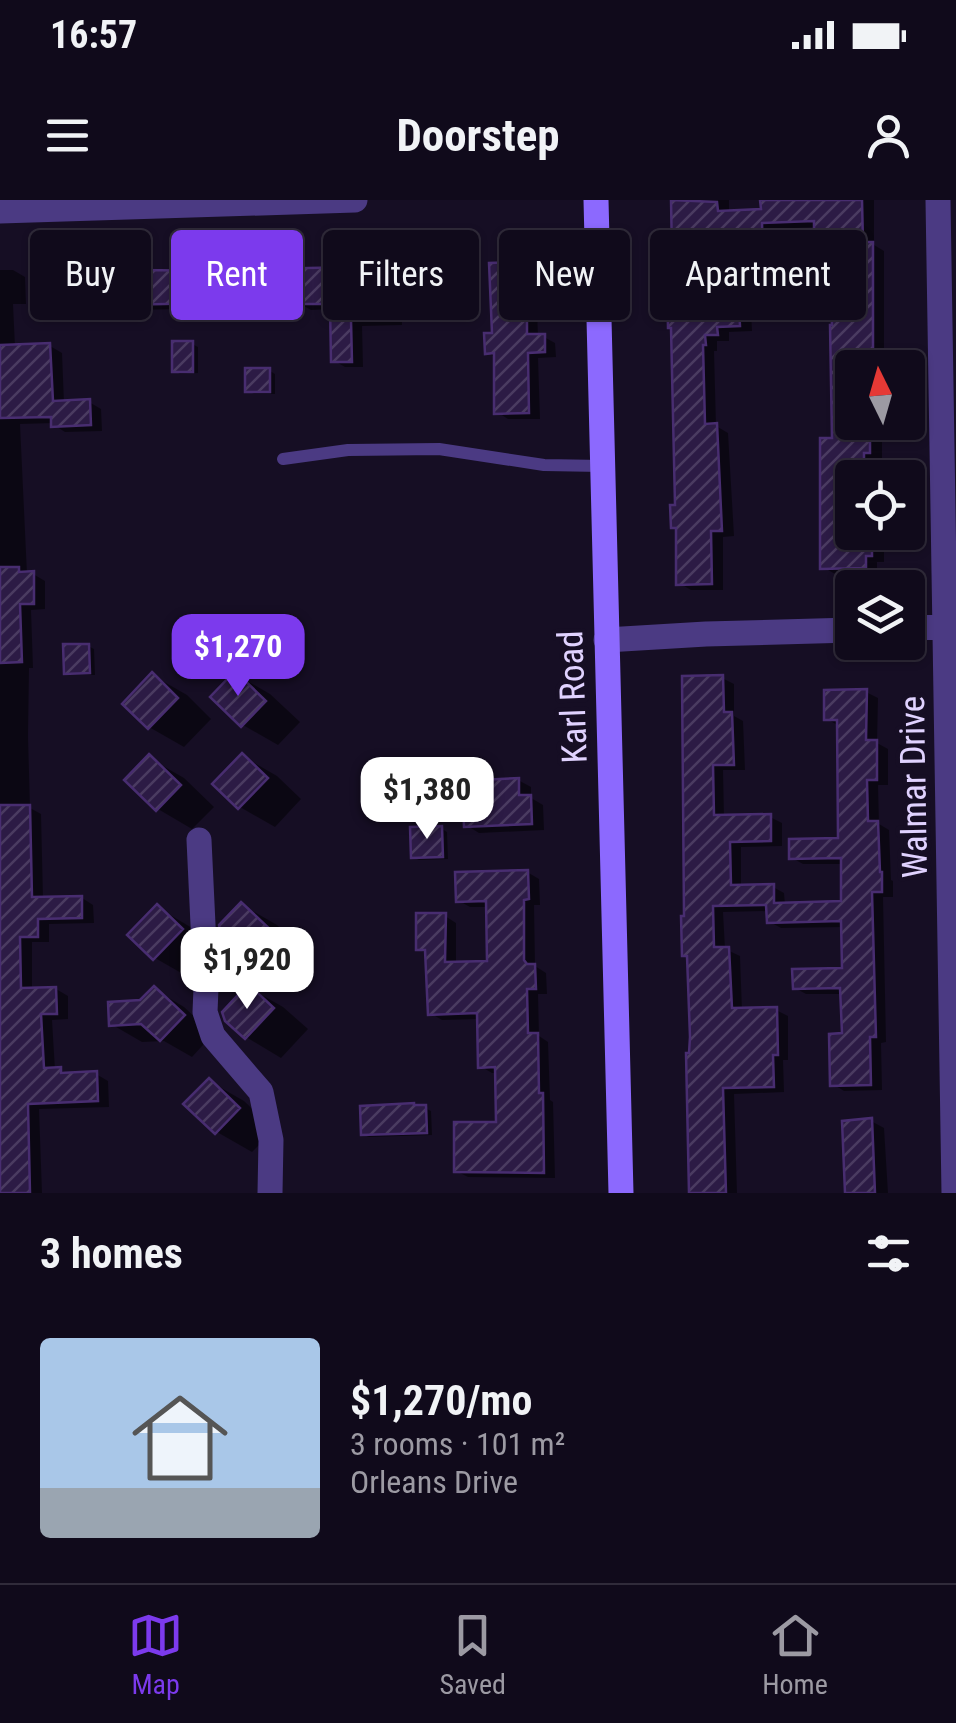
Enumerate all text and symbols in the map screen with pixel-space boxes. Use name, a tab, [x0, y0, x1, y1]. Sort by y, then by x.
text: 16:57	[50, 13, 137, 57]
icon: menu	[40, 108, 95, 163]
icon: person	[861, 108, 916, 163]
text: Doorstep	[396, 109, 560, 162]
chip: Buy	[30, 230, 151, 320]
chip: Rent	[171, 230, 303, 320]
chip: Filters	[323, 230, 479, 320]
chip: New	[499, 230, 630, 320]
chip: Apartment	[650, 230, 866, 320]
north arrow	[835, 350, 925, 440]
map controls	[835, 350, 925, 660]
button: locate	[835, 460, 925, 550]
button: layers	[835, 570, 925, 660]
pin: $1,270	[157, 614, 319, 699]
text: $1,270	[194, 627, 282, 665]
street label: Karl Road	[550, 630, 596, 764]
street label: Walmar Drive	[892, 695, 936, 879]
pin: $1,380	[346, 757, 508, 842]
text: $1,380	[383, 770, 471, 808]
pin: $1,920	[166, 927, 328, 1012]
text: $1,920	[203, 940, 291, 978]
icon: filters	[861, 1226, 916, 1281]
text: 3 homes	[40, 1229, 183, 1278]
text: $1,270/mo	[350, 1376, 532, 1425]
icon: home	[120, 1378, 240, 1498]
text: 3 rooms · 101 m²	[350, 1425, 565, 1463]
text: Orleans Drive	[350, 1463, 518, 1501]
tab: Map	[128, 1608, 183, 1701]
tab: Saved	[439, 1608, 506, 1701]
tab: Home	[762, 1608, 828, 1701]

